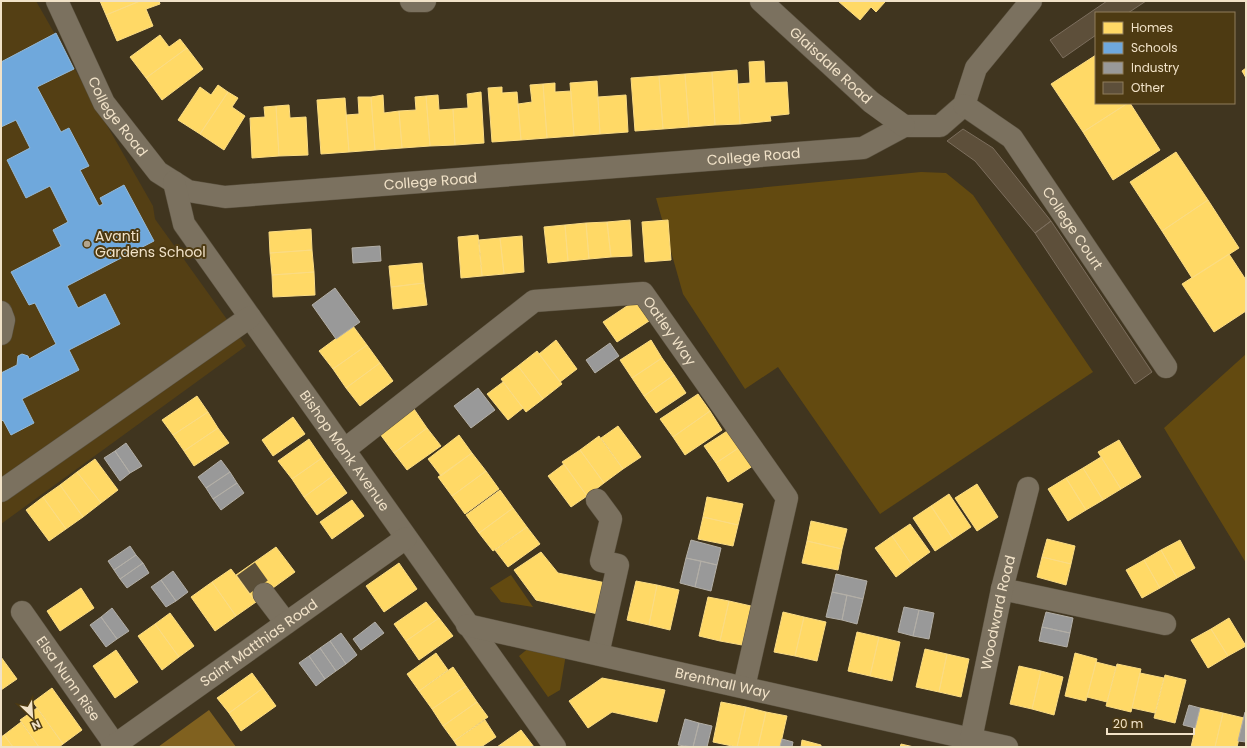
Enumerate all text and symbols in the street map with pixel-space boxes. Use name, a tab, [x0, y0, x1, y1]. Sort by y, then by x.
legend	[1095, 12, 1235, 104]
text: Homes	[1131, 19, 1173, 36]
street label: Glaisdale Road	[785, 22, 877, 108]
text: Schools	[1131, 39, 1178, 56]
text: Industry	[1131, 59, 1180, 76]
street label: College Road	[83, 73, 152, 161]
text: Other	[1131, 79, 1165, 96]
street label: College Road	[706, 143, 801, 170]
street label: College Road	[383, 168, 478, 195]
street label: College Court	[1037, 183, 1108, 274]
place label: Avanti Gardens School	[95, 226, 206, 262]
marker: Avanti Gardens School	[82, 239, 92, 249]
street label: Oatley Way	[638, 292, 701, 370]
street label: Bishop Monk Avenue	[295, 386, 395, 515]
street label: Woodward Road	[976, 553, 1020, 672]
street label: Saint Matthias Road	[196, 594, 322, 691]
street label: Elsa Nunn Rise	[34, 632, 104, 724]
street label: Brentnall Way	[673, 662, 772, 703]
north arrow	[12, 696, 52, 736]
scale bar	[1107, 710, 1194, 736]
text: 20 m	[1113, 715, 1143, 732]

